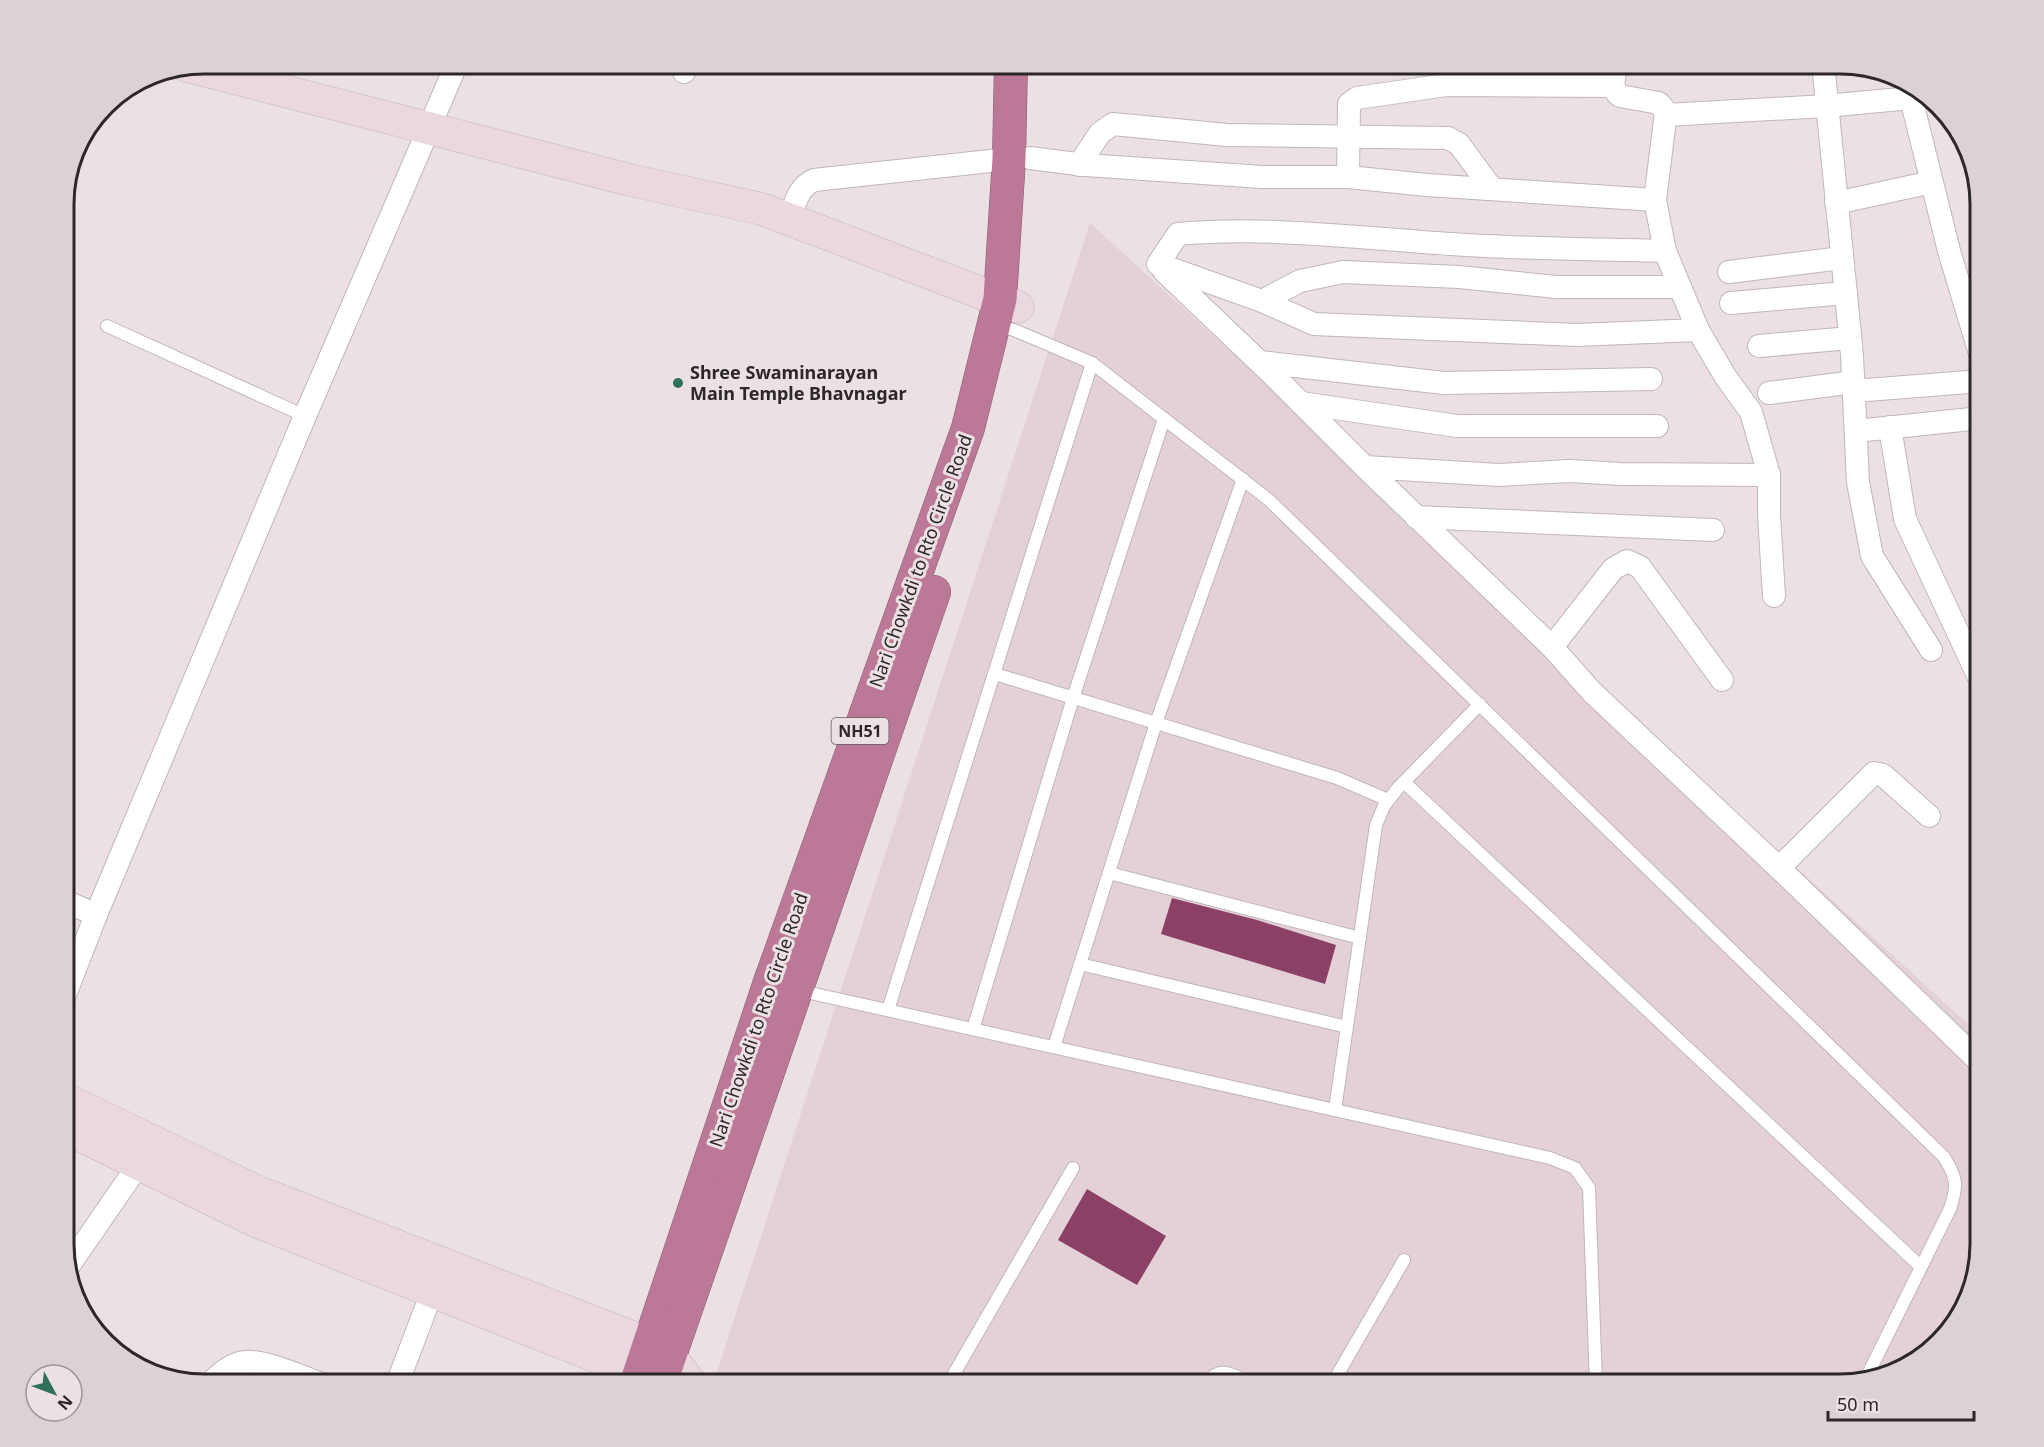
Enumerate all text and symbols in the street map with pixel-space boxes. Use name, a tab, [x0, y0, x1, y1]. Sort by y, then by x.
place label: Shree Swaminarayan Main Temple Bhavnagar	[690, 360, 907, 405]
marker: Shree Swaminarayan Main Temple Bhavnagar	[671, 376, 685, 390]
street label: Nari Chowkdi to Rto Circle Road	[863, 431, 977, 690]
road number: NH51	[832, 718, 888, 744]
street label: Nari Chowkdi to Rto Circle Road	[703, 889, 813, 1150]
north arrow	[24, 1363, 84, 1423]
scale bar	[1828, 1384, 1974, 1422]
text: N	[53, 1391, 78, 1415]
text: 50 m	[1837, 1392, 1879, 1416]

